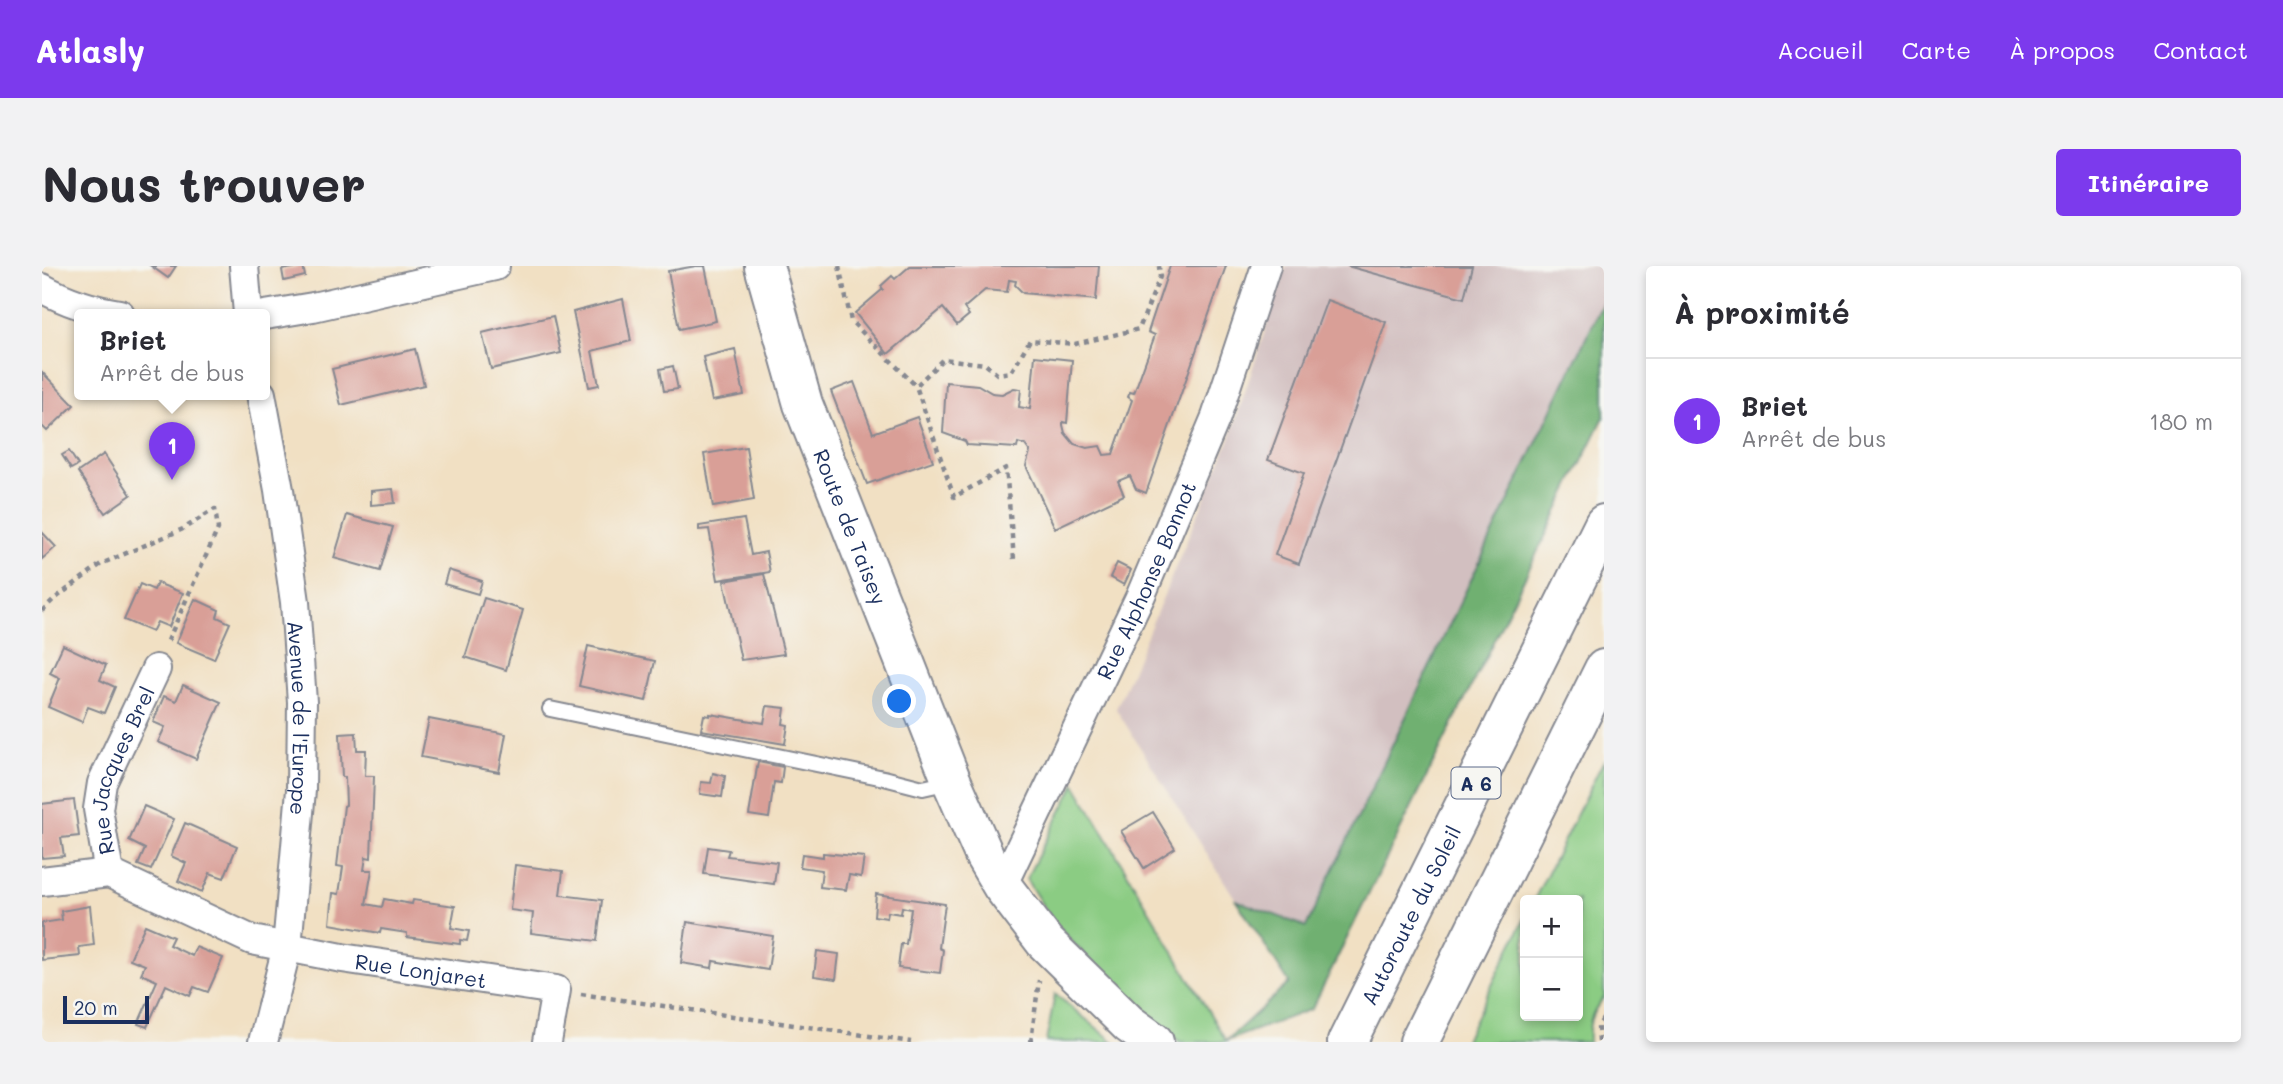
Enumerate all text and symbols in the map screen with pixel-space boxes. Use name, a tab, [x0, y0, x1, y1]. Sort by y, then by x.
text: Atlasly	[35, 28, 145, 71]
text: Accueil	[1777, 34, 1863, 65]
text: Carte	[1901, 34, 1971, 65]
text: À propos	[2009, 34, 2115, 65]
text: Contact	[2153, 34, 2248, 65]
button: Itinéraire	[2056, 149, 2241, 216]
text: Nous trouver	[42, 151, 366, 214]
text: À proximité	[1674, 292, 1850, 332]
popup	[74, 309, 270, 400]
text: Briet	[99, 323, 166, 357]
text: Arrêt de bus	[99, 357, 245, 387]
text: Briet	[1741, 389, 1808, 423]
text: 1	[1692, 406, 1702, 436]
text: 180 m	[2149, 406, 2213, 436]
pin: 1	[149, 422, 195, 480]
text: Arrêt de bus	[1741, 423, 1886, 453]
street label: Route de Taisey	[808, 445, 894, 608]
street label: Rue Alphonse Bonnot	[1089, 477, 1201, 683]
street label: Avenue de l'Europe	[283, 620, 316, 817]
street label: Rue Jacques Brel	[84, 681, 160, 857]
your location	[882, 684, 916, 718]
road number: A 6	[1452, 768, 1500, 798]
street label: Autoroute du Soleil	[1354, 821, 1466, 1009]
map controls	[1520, 895, 1583, 1021]
button: +	[1520, 895, 1583, 958]
street label: Rue Lonjaret	[353, 947, 489, 993]
button: −	[1520, 958, 1583, 1021]
scale bar	[63, 993, 149, 1025]
text: 20 m	[74, 995, 118, 1020]

